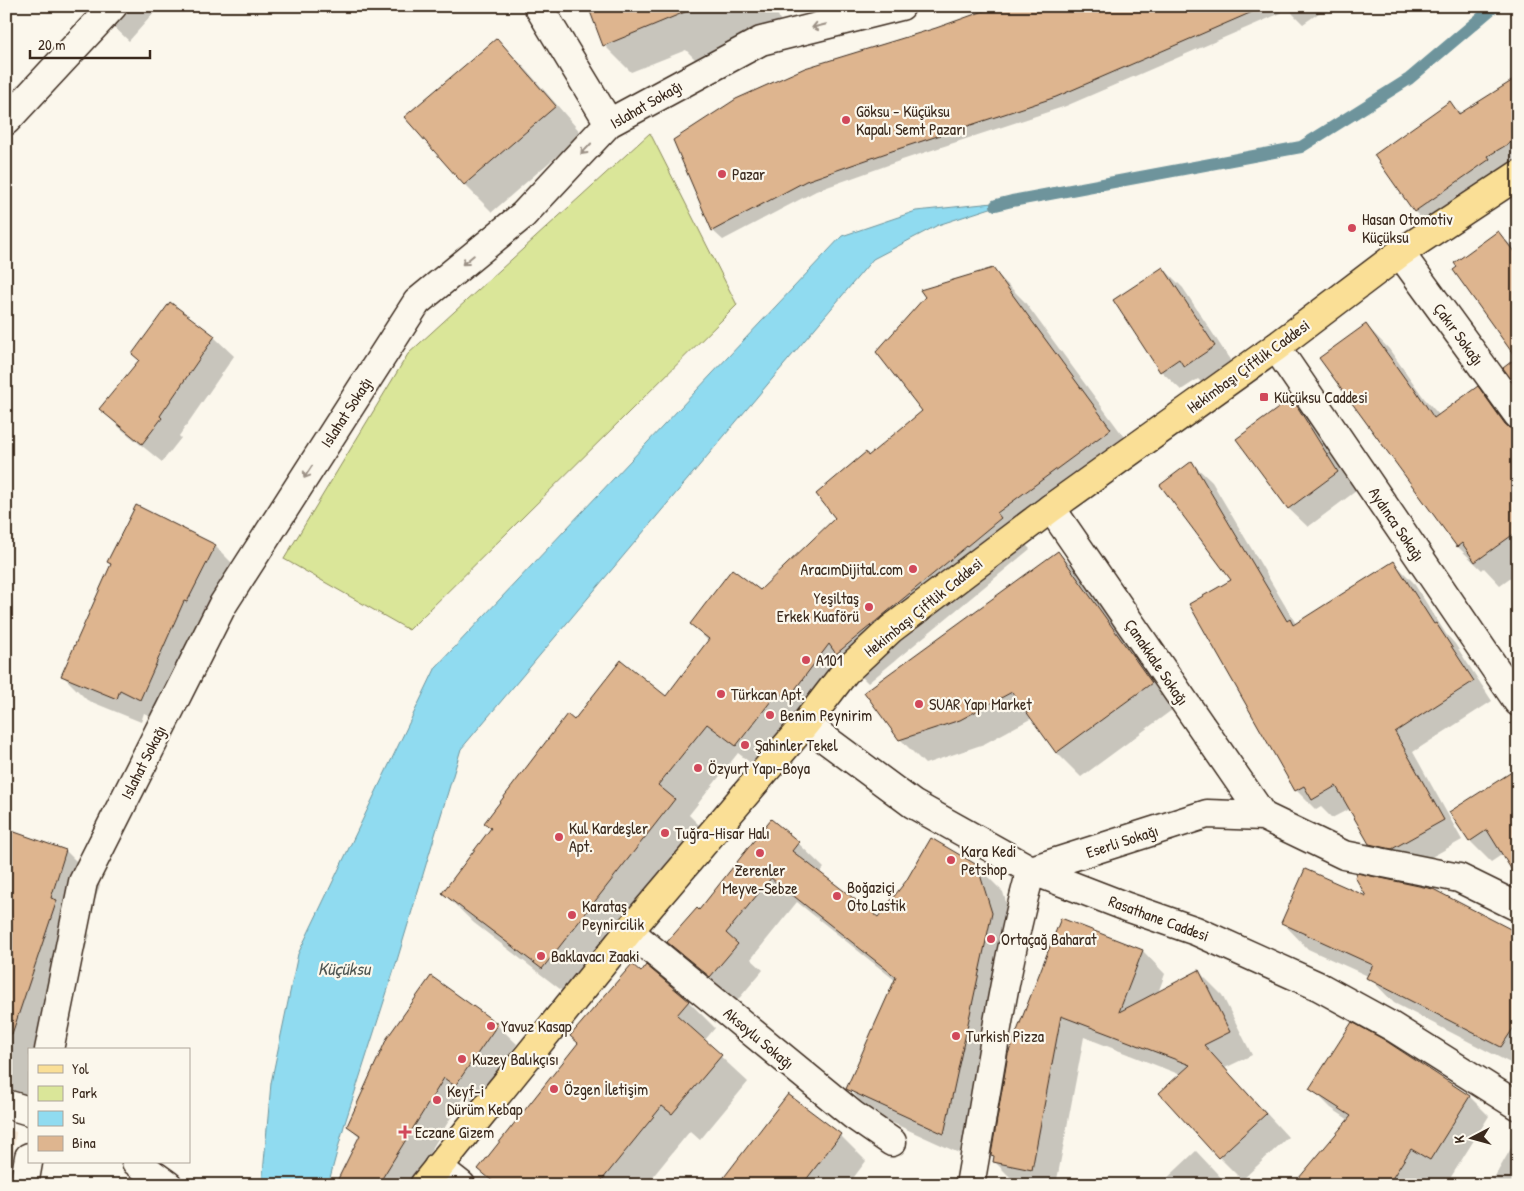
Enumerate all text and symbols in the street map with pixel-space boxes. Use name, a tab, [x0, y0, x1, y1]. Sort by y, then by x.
one-way arrow	[812, 22, 828, 31]
scale bar	[30, 28, 150, 60]
text: 20 m	[38, 34, 65, 55]
street label: Islahat Sokağı	[606, 74, 686, 134]
place label: Göksu - Küçüksu Kapalı Semt Pazarı	[856, 100, 966, 140]
marker: Göksu - Küçüksu Kapalı Semt Pazarı	[840, 114, 852, 126]
one-way arrow	[580, 142, 592, 155]
place label: Pazar	[732, 163, 765, 185]
marker: Pazar	[716, 168, 728, 180]
place label: Hasan Otomotiv Küçüksu	[1362, 208, 1453, 248]
marker: Hasan Otomotiv Küçüksu	[1346, 222, 1358, 234]
one-way arrow	[462, 255, 475, 266]
street label: Çakır Sokağı	[1429, 298, 1489, 370]
street label: Hekimbaşı Çiftlik Caddesi	[1182, 314, 1314, 418]
street label: Islahat Sokağı	[315, 372, 377, 452]
place label: Küçüksu Caddesi	[1274, 386, 1368, 408]
marker: Küçüksu Caddesi	[1258, 391, 1270, 403]
one-way arrow	[303, 464, 313, 478]
street label: Aydınca Sokağı	[1364, 483, 1430, 565]
street label: Hekimbaşı Çiftlik Caddesi	[859, 552, 987, 662]
place label: AracımDijital.com	[801, 558, 903, 580]
marker: AracımDijital.com	[907, 563, 919, 575]
place label: Yeşiltaş Erkek Kuaförü	[777, 587, 860, 627]
marker: Yeşiltaş Erkek Kuaförü	[863, 601, 875, 613]
street label: Çanakkale Sokağı	[1120, 614, 1194, 710]
place label: A101	[816, 649, 843, 671]
marker: A101	[800, 654, 812, 666]
place label: Türkcan Apt.	[731, 683, 805, 705]
marker: Türkcan Apt.	[715, 688, 727, 700]
place label: SUAR Yapı Market	[929, 693, 1032, 715]
marker: SUAR Yapı Market	[913, 698, 925, 710]
place label: Benim Peynirim	[780, 704, 872, 726]
marker: Benim Peynirim	[764, 709, 776, 721]
street label: Islahat Sokağı	[115, 721, 171, 803]
place label: Şahinler Tekel	[755, 734, 838, 756]
marker: Şahinler Tekel	[739, 739, 751, 751]
place label: Özyurt Yapı-Boya	[708, 757, 810, 779]
marker: Özyurt Yapı-Boya	[692, 762, 704, 774]
place label: Kul Kardeşler Apt.	[569, 817, 648, 857]
street label: Eserli Sokağı	[1083, 819, 1161, 863]
place label: Tuğra-Hisar Halı	[675, 822, 770, 844]
marker: Tuğra-Hisar Halı	[659, 827, 671, 839]
marker: Kul Kardeşler Apt.	[553, 831, 565, 843]
place label: Kara Kedi Petshop	[961, 840, 1016, 880]
marker: Zerenler Meyve-Sebze	[754, 847, 766, 859]
marker: Kara Kedi Petshop	[945, 854, 957, 866]
place label: Zerenler Meyve-Sebze	[722, 859, 798, 899]
place label: Boğaziçi Oto Lastik	[847, 876, 906, 916]
marker: Boğaziçi Oto Lastik	[831, 890, 843, 902]
street label: Rasathane Caddesi	[1106, 890, 1212, 946]
place label: Karataş Peynircilik	[582, 895, 644, 935]
marker: Karataş Peynircilik	[566, 909, 578, 921]
place label: Ortaçağ Baharat	[1001, 928, 1097, 950]
marker: Ortaçağ Baharat	[985, 933, 997, 945]
place label: Baklavacı Zaaki	[551, 945, 640, 967]
marker: Baklavacı Zaaki	[535, 950, 547, 962]
water label: Küçüksu	[318, 956, 372, 981]
street label: Aksoylu Sokağı	[719, 1002, 799, 1074]
place label: Yavuz Kasap	[501, 1015, 572, 1037]
marker: Yavuz Kasap	[485, 1020, 497, 1032]
place label: Turkish Pizza	[966, 1025, 1044, 1047]
marker: Turkish Pizza	[950, 1030, 962, 1042]
legend	[28, 1048, 190, 1164]
place label: Kuzey Balıkçısı	[472, 1048, 559, 1070]
marker: Kuzey Balıkçısı	[456, 1053, 468, 1065]
text: Yol	[72, 1058, 89, 1079]
place label: Özgen İletişim	[564, 1078, 648, 1100]
place label: Keyf-i Dürüm Kebap	[447, 1080, 523, 1120]
text: Park	[72, 1082, 97, 1103]
marker: Özgen İletişim	[548, 1083, 560, 1095]
marker: Keyf-i Dürüm Kebap	[431, 1094, 443, 1106]
text: Su	[72, 1108, 85, 1129]
north arrow	[1446, 1114, 1496, 1164]
place label: Eczane Gizem	[415, 1121, 494, 1143]
marker: Eczane Gizem	[399, 1126, 411, 1138]
text: Bina	[72, 1132, 96, 1153]
text: K	[1449, 1134, 1468, 1144]

